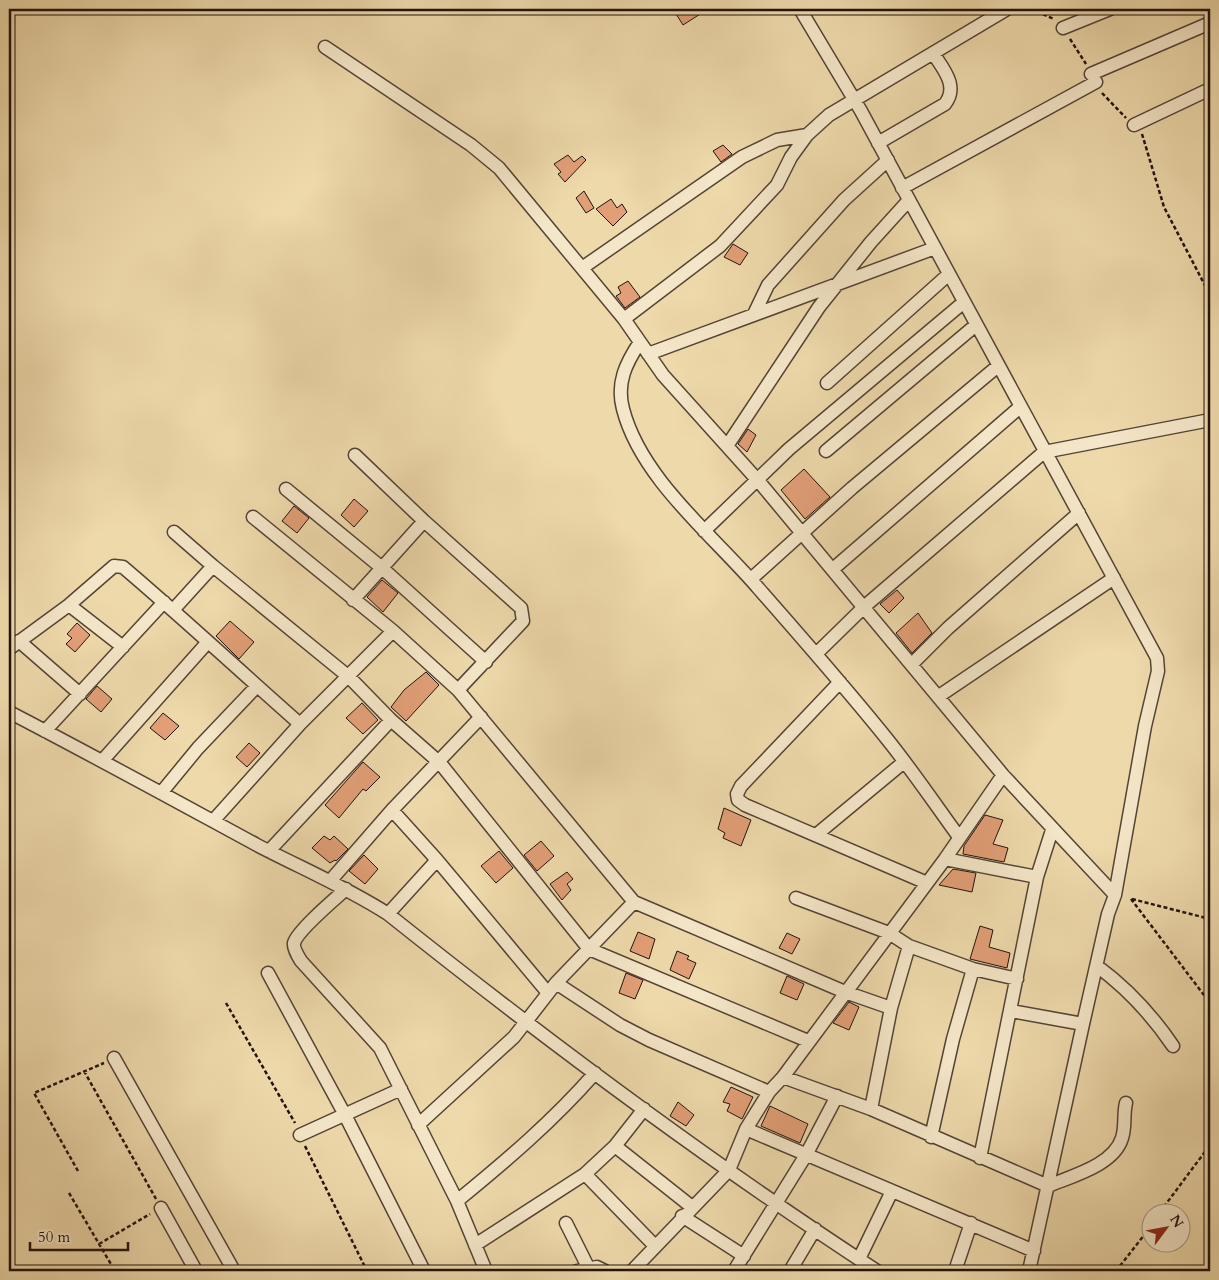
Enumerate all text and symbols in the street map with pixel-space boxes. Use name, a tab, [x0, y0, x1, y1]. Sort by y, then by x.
north arrow	[1142, 1202, 1192, 1252]
text: N	[1165, 1211, 1188, 1232]
scale bar	[30, 1220, 128, 1252]
text: 50 m	[38, 1227, 70, 1247]

